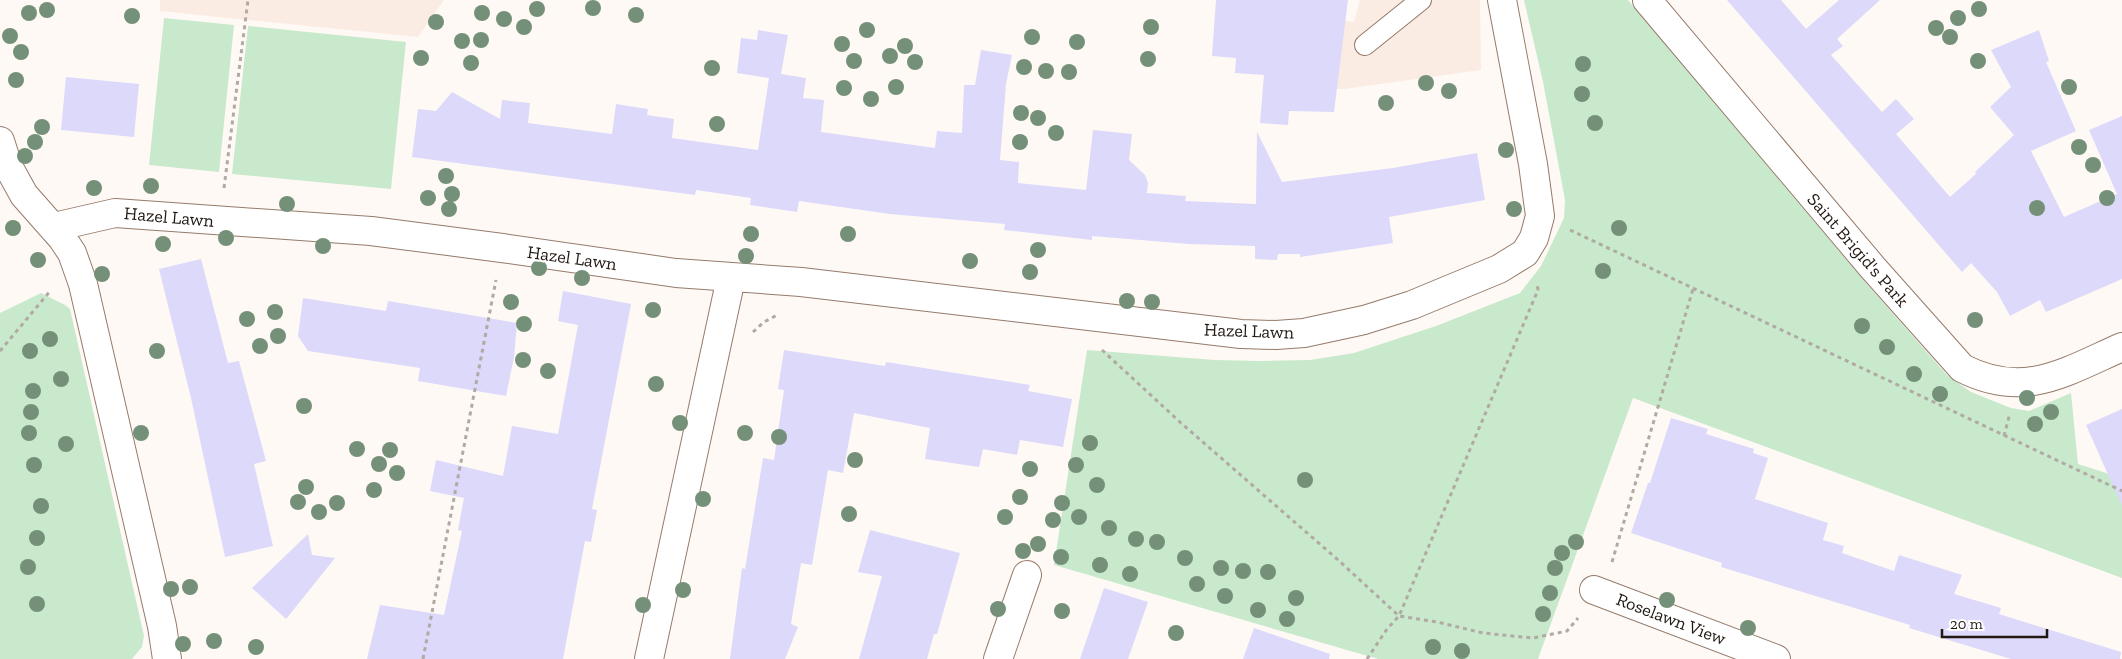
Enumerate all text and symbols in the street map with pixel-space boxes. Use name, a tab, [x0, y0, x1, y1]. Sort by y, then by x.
street label: Saint Brigid's Park	[1803, 189, 1914, 312]
street label: Hazel Lawn	[123, 202, 215, 232]
street label: Hazel Lawn	[526, 241, 619, 275]
street label: Hazel Lawn	[1204, 318, 1295, 344]
street label: Roselawn View	[1613, 588, 1729, 650]
scale bar	[1942, 606, 2047, 638]
text: 20 m	[1950, 615, 1983, 633]

